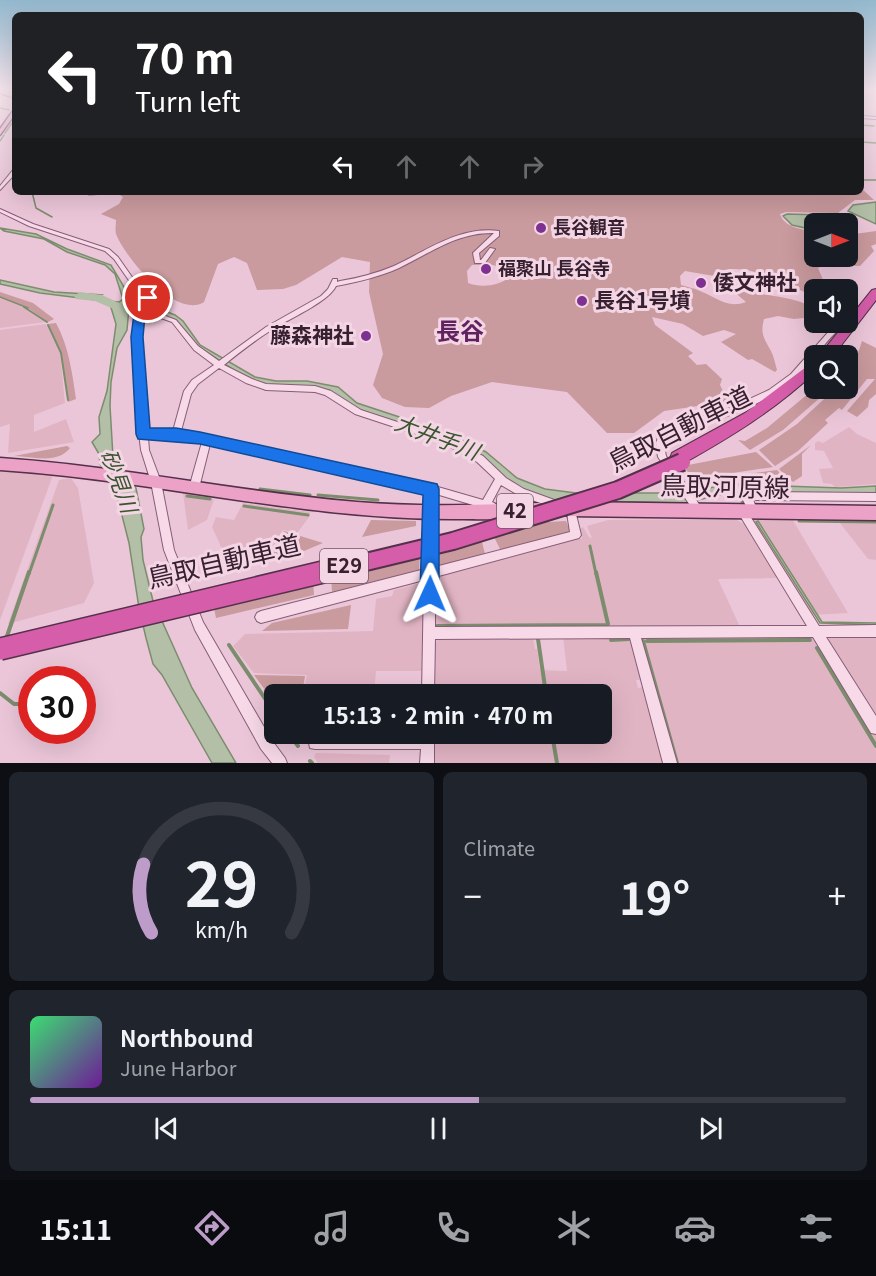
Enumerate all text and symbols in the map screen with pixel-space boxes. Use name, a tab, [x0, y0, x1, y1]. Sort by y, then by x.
text: 70 m	[135, 25, 235, 86]
icon: left	[36, 36, 114, 114]
text: Turn left	[135, 81, 241, 120]
icon: left	[327, 150, 360, 183]
icon: ahead	[390, 150, 423, 183]
icon: ahead	[453, 150, 486, 183]
icon: right	[516, 150, 549, 183]
place label: 長谷観音	[553, 213, 625, 239]
north arrow	[804, 213, 858, 267]
map controls	[804, 213, 858, 399]
marker: 長谷観音	[534, 221, 548, 235]
place label: 福聚山 長谷寺	[498, 254, 610, 280]
marker: 福聚山 長谷寺	[479, 262, 493, 276]
place label: 倭文神社	[713, 266, 797, 296]
pin	[122, 272, 173, 323]
marker: 倭文神社	[694, 276, 708, 290]
button: sound	[804, 279, 858, 333]
icon: arrive	[131, 281, 164, 314]
place label: 長谷1号墳	[594, 284, 690, 314]
marker: 長谷1号墳	[575, 294, 589, 308]
district label: 長谷	[436, 312, 484, 347]
place label: 藤森神社	[270, 319, 354, 349]
marker: 藤森神社	[359, 329, 373, 343]
button: search	[804, 345, 858, 399]
street label: 鳥取自動車道	[601, 375, 757, 479]
water label: 大井手川	[391, 404, 486, 467]
water label: 砂見川	[95, 444, 148, 519]
street label: 鳥取河原線	[660, 465, 790, 504]
road number: 42	[497, 494, 533, 528]
street label: 鳥取自動車道	[143, 524, 304, 595]
road number: E29	[320, 549, 368, 583]
position arrow	[398, 562, 462, 626]
speed limit sign: 30	[18, 666, 96, 744]
text: 15:13 · 2 min · 470 m	[323, 698, 553, 730]
text: Climate	[464, 833, 535, 862]
text: 29	[184, 835, 258, 925]
text: 19°	[619, 863, 690, 928]
text: −	[464, 871, 482, 919]
text: +	[828, 871, 846, 919]
text: km/h	[195, 914, 248, 945]
text: Northbound	[120, 1021, 253, 1053]
text: June Harbor	[120, 1053, 236, 1082]
icon: previous	[150, 1112, 183, 1145]
icon: pause	[422, 1112, 455, 1145]
icon: next	[694, 1112, 727, 1145]
icon: directions	[191, 1207, 233, 1249]
icon: music	[311, 1207, 353, 1249]
icon: phone	[432, 1207, 474, 1249]
icon: climate	[553, 1207, 595, 1249]
icon: car	[674, 1207, 716, 1249]
icon: filters	[795, 1207, 837, 1249]
text: 15:11	[39, 1209, 112, 1248]

